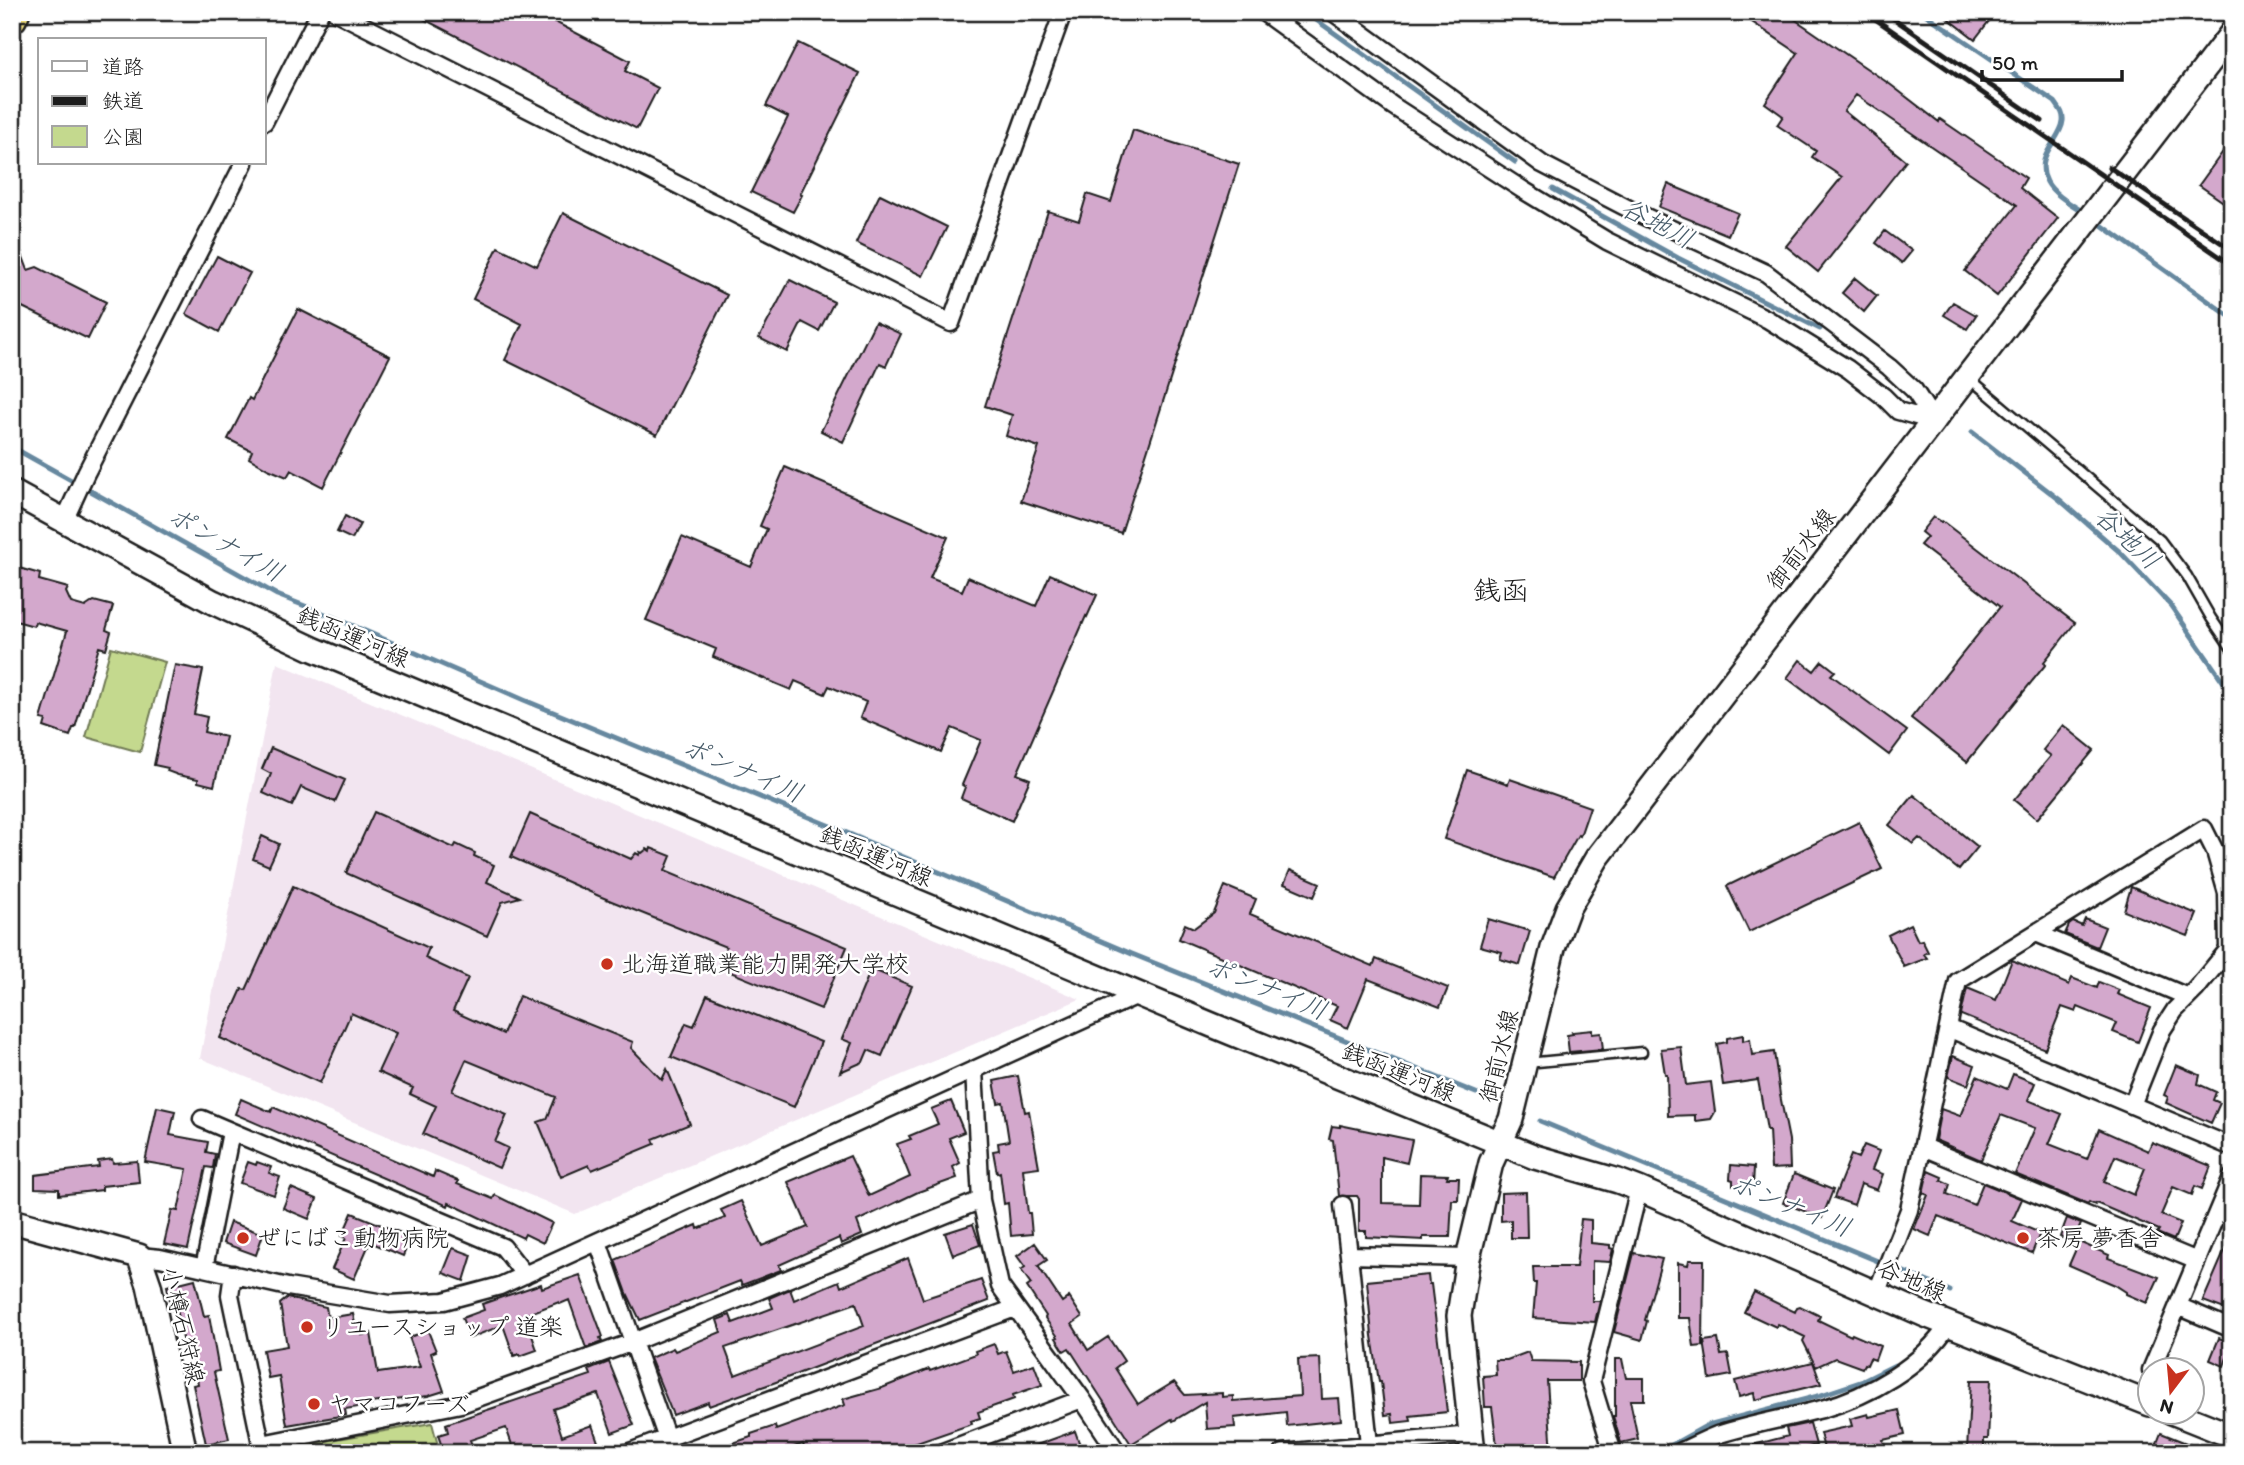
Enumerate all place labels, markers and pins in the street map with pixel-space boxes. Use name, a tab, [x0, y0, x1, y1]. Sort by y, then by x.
place label: 北海道職業能力開発大学校	[621, 949, 909, 978]
marker: 北海道職業能力開発大学校	[599, 956, 615, 972]
place label: ぜにばこ動物病院	[257, 1223, 449, 1252]
place label: 茶房 夢香舎	[2037, 1223, 2162, 1252]
marker: ぜにばこ動物病院	[235, 1230, 251, 1246]
marker: 茶房 夢香舎	[2015, 1230, 2031, 1246]
place label: リユースショップ 道楽	[321, 1312, 563, 1341]
marker: リユースショップ 道楽	[299, 1319, 315, 1335]
place label: ヤマコフーズ	[328, 1389, 470, 1418]
marker: ヤマコフーズ	[306, 1396, 322, 1412]

